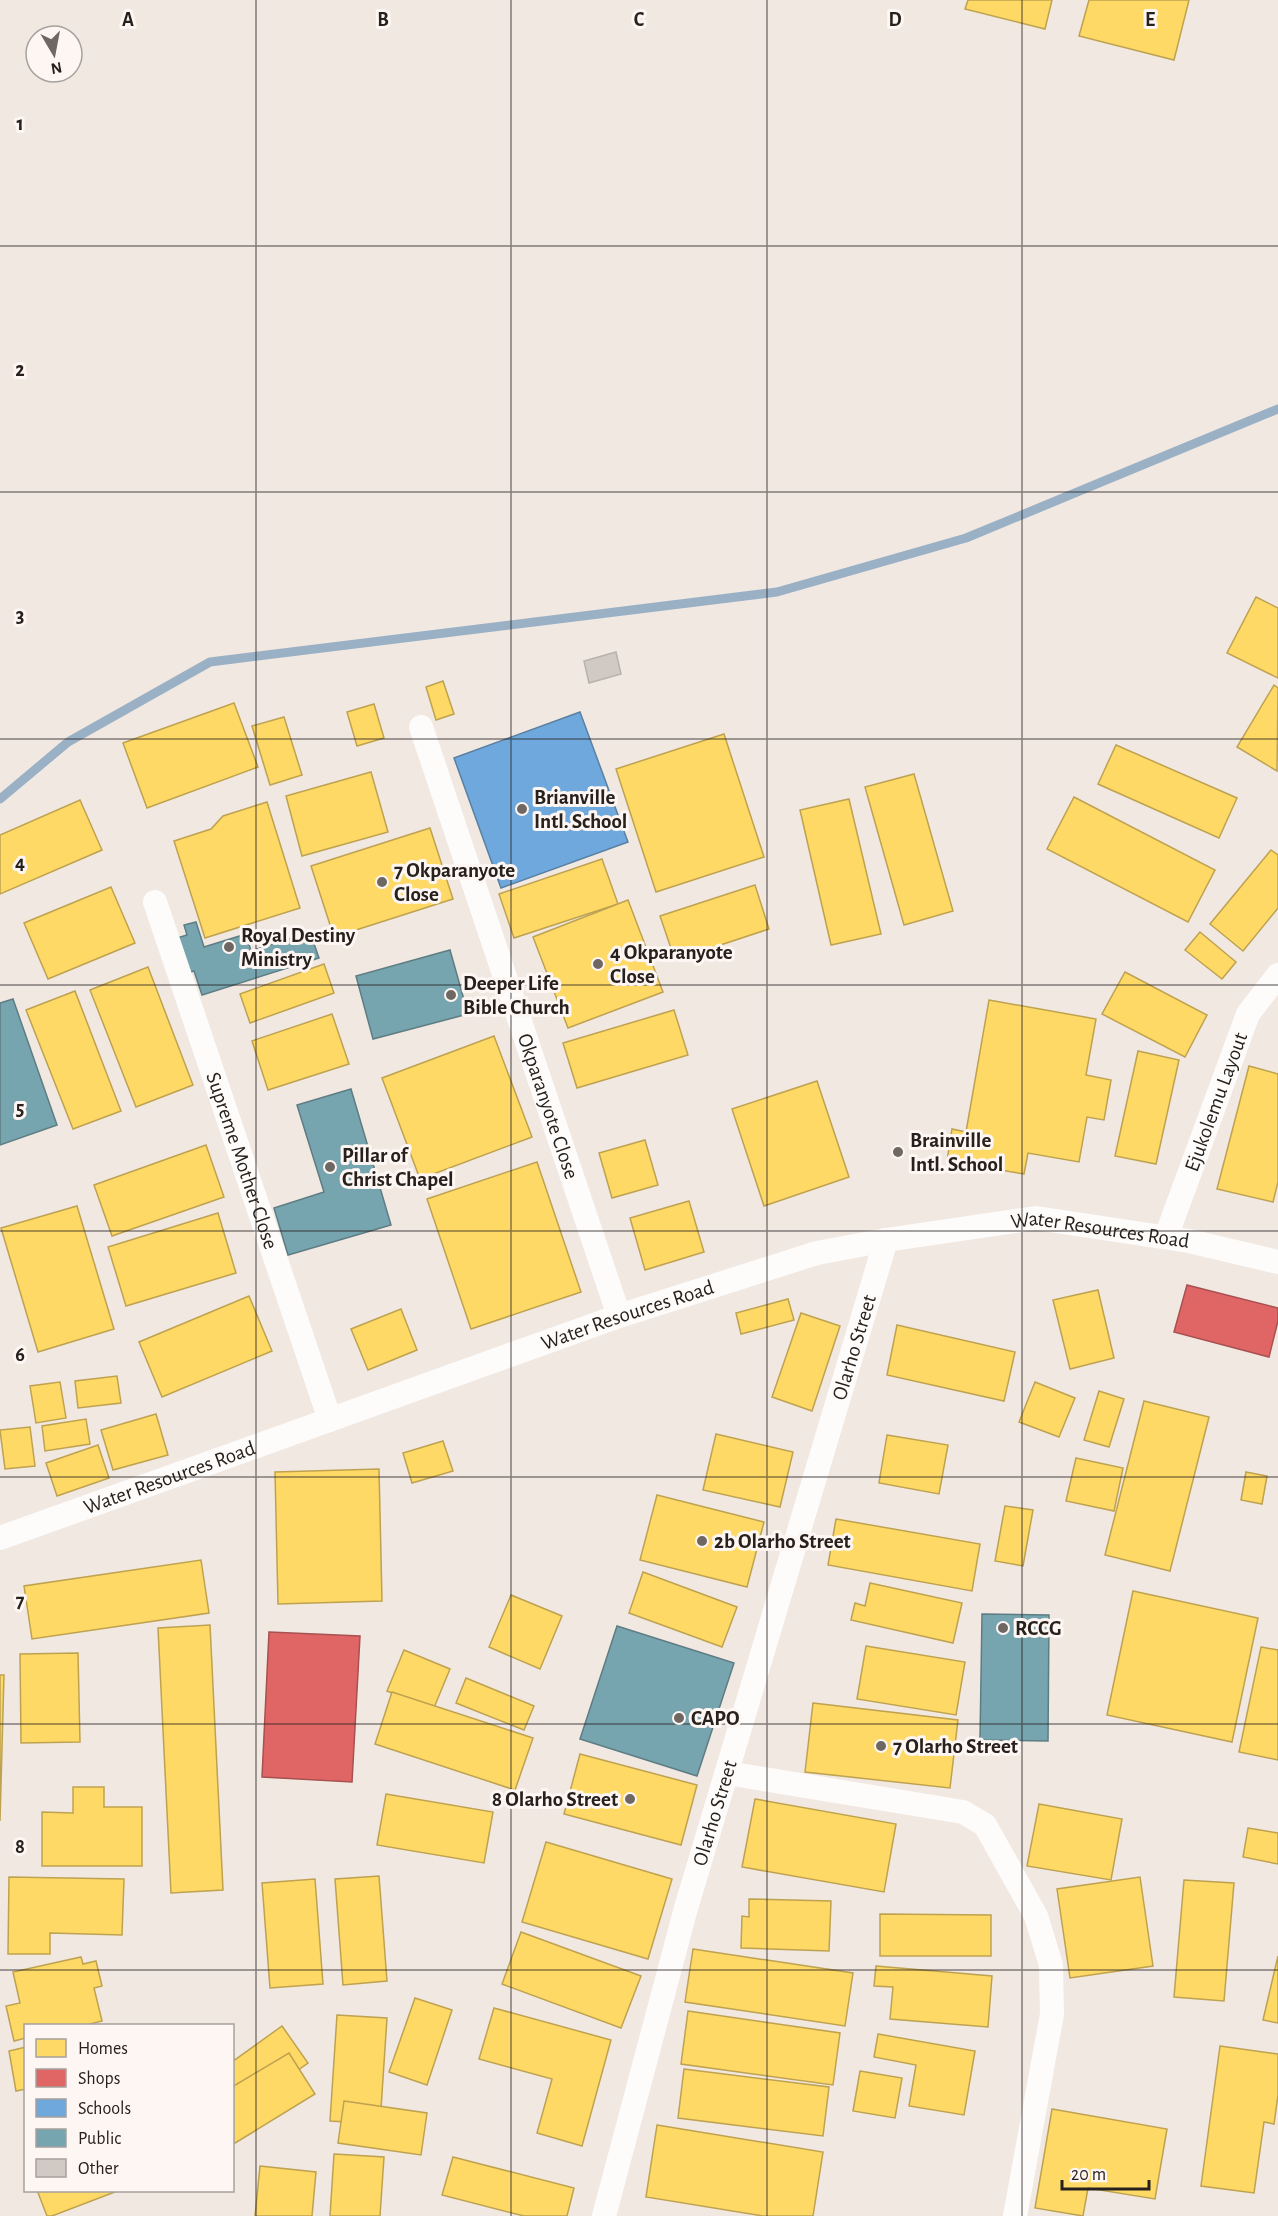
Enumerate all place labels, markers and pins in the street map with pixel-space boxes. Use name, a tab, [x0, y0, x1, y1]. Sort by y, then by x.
place label: Brianville Intl. School	[534, 787, 627, 832]
marker: Brianville Intl. School	[515, 802, 529, 816]
place label: 7 Okparanyote Close	[394, 860, 515, 905]
marker: 7 Okparanyote Close	[375, 875, 389, 889]
place label: Royal Destiny Ministry	[241, 925, 356, 970]
marker: Royal Destiny Ministry	[222, 940, 236, 954]
place label: 4 Okparanyote Close	[610, 942, 733, 987]
marker: 4 Okparanyote Close	[591, 957, 605, 971]
place label: Deeper Life Bible Church	[463, 973, 570, 1018]
marker: Deeper Life Bible Church	[444, 988, 458, 1002]
place label: Brainville Intl. School	[910, 1130, 1003, 1175]
place label: Pillar of Christ Chapel	[342, 1145, 454, 1190]
marker: Brainville Intl. School	[891, 1145, 905, 1159]
marker: Pillar of Christ Chapel	[323, 1160, 337, 1174]
place label: 2b Olarho Street	[714, 1531, 851, 1552]
marker: 2b Olarho Street	[695, 1534, 709, 1548]
place label: RCCG	[1015, 1618, 1061, 1639]
marker: RCCG	[996, 1621, 1010, 1635]
place label: CAPO	[691, 1708, 740, 1729]
marker: CAPO	[672, 1711, 686, 1725]
place label: 7 Olarho Street	[893, 1736, 1018, 1757]
marker: 7 Olarho Street	[874, 1739, 888, 1753]
place label: 8 Olarho Street	[492, 1789, 618, 1810]
marker: 8 Olarho Street	[623, 1792, 637, 1806]

